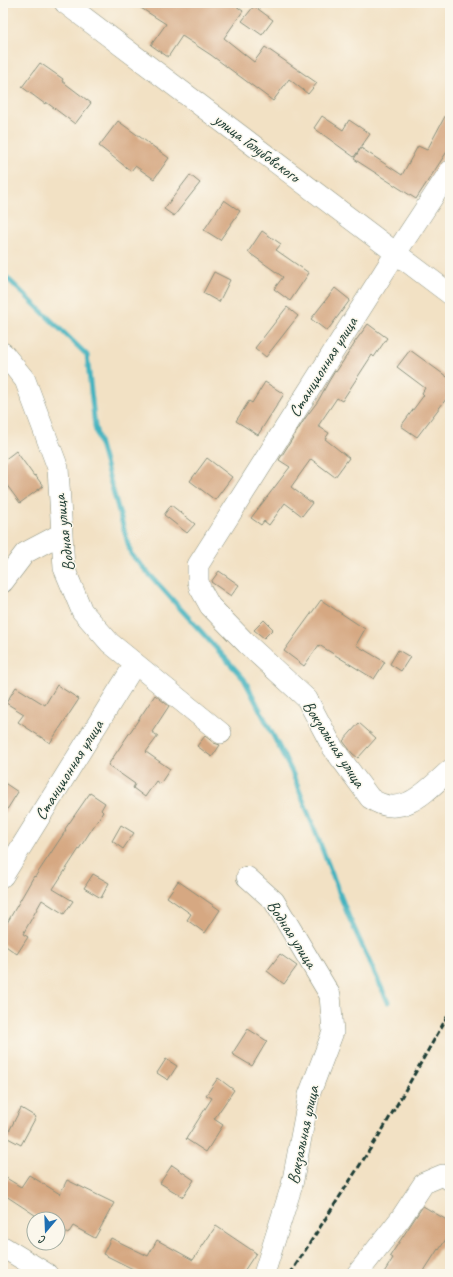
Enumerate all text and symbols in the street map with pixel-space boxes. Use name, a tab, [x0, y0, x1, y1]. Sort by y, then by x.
street label: улица Голубовского	[209, 108, 306, 188]
street label: Станционная улица	[284, 312, 363, 421]
street label: Водная улица	[49, 492, 79, 572]
street label: Вокзальная улица	[297, 696, 371, 793]
street label: Станционная улица	[30, 715, 109, 824]
street label: Водная улица	[262, 896, 323, 974]
street label: Вокзальная улица	[282, 1082, 325, 1186]
north arrow	[26, 1211, 66, 1251]
text: С	[36, 1232, 48, 1248]

